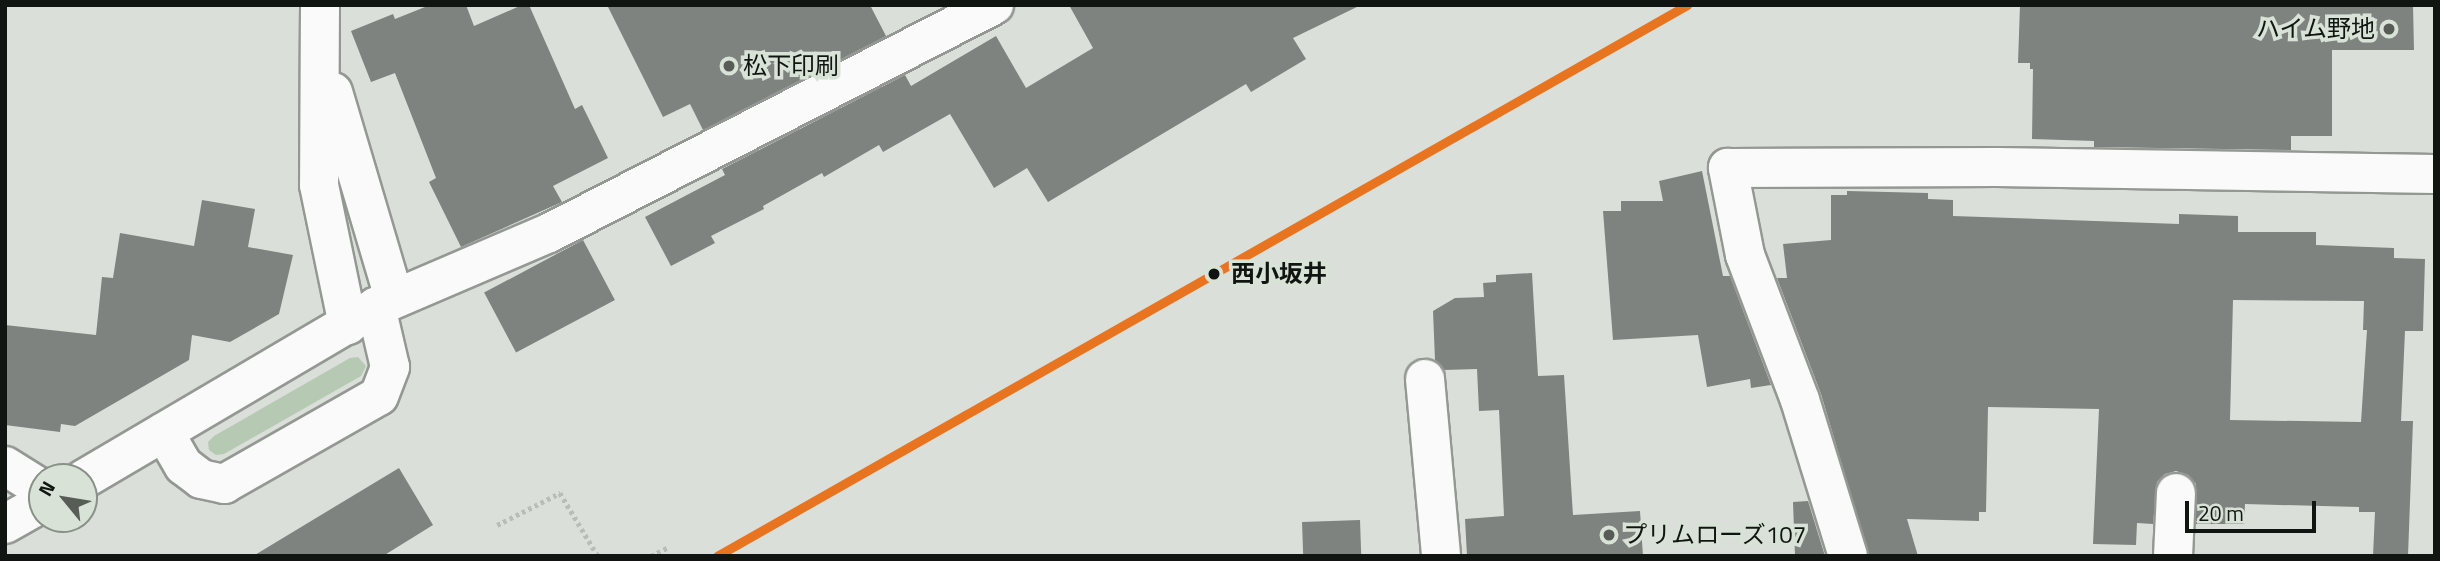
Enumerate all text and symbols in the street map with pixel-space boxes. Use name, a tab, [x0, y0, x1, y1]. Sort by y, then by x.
place label: ハイム野地	[2255, 15, 2375, 43]
marker: ハイム野地	[2381, 21, 2397, 37]
place label: 松下印刷	[743, 52, 839, 80]
marker: 松下印刷	[721, 58, 737, 74]
place label: 西小坂井	[1231, 260, 1327, 288]
marker: 西小坂井	[1203, 263, 1225, 285]
north arrow	[28, 463, 98, 533]
text: N	[30, 475, 62, 501]
scale bar	[2188, 488, 2319, 532]
text: 20 m	[2198, 497, 2244, 529]
place label: プリムローズ107	[1623, 521, 1807, 549]
marker: プリムローズ107	[1601, 527, 1617, 543]

